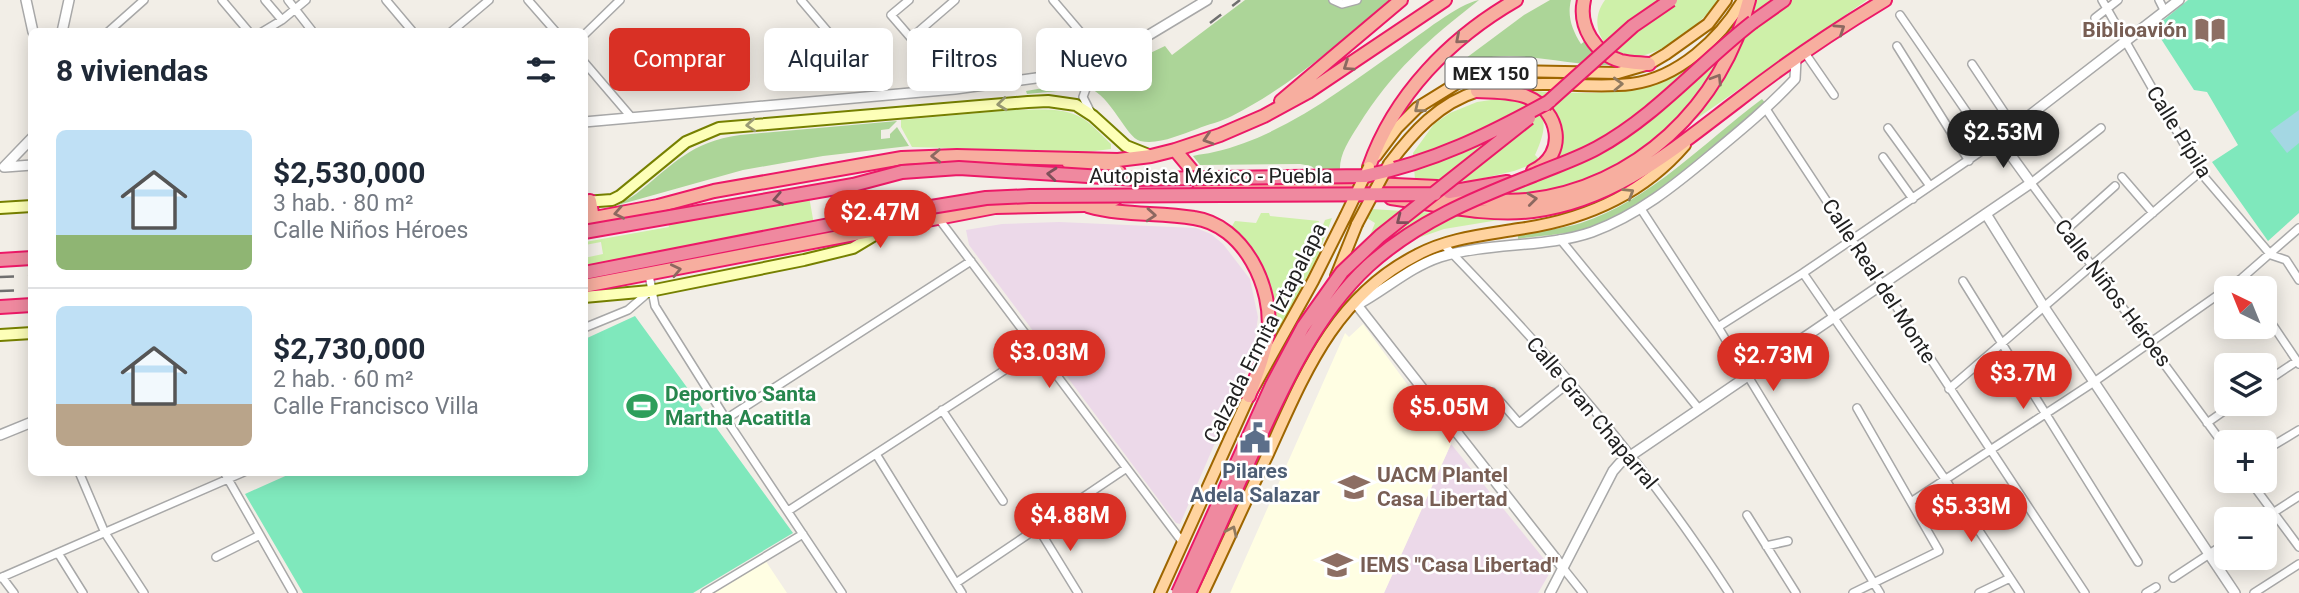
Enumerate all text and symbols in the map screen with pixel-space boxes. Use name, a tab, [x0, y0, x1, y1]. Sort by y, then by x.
library icon: Biblioavión	[2193, 13, 2227, 47]
place label: Biblioavión	[2082, 18, 2187, 42]
one-way arrow	[1833, 25, 1846, 38]
chip: Comprar	[609, 28, 750, 91]
chip: Alquilar	[764, 28, 893, 91]
chip: Filtros	[907, 28, 1022, 91]
chip: Nuevo	[1036, 28, 1152, 91]
one-way arrow	[1455, 31, 1468, 44]
icon: filters	[522, 51, 560, 89]
text: 8 viviendas	[56, 53, 208, 88]
one-way arrow	[1343, 58, 1356, 70]
road number: MEX 150	[1446, 58, 1536, 88]
one-way arrow	[1708, 74, 1721, 87]
one-way arrow	[1613, 77, 1624, 92]
street label: Calle Pípila	[2141, 82, 2217, 182]
one-way arrow	[996, 97, 1008, 112]
one-way arrow	[1415, 99, 1427, 112]
pin: $2.53M	[1946, 110, 2060, 170]
one-way arrow	[745, 117, 756, 132]
text: $2.53M	[1963, 119, 2043, 146]
one-way arrow	[1203, 131, 1215, 145]
one-way arrow	[930, 149, 941, 164]
text: $2,530,000	[273, 155, 425, 190]
icon: home	[112, 158, 196, 242]
street label: Autopista México - Puebla	[1089, 164, 1333, 188]
one-way arrow	[1046, 167, 1057, 182]
one-way arrow	[1621, 188, 1634, 201]
text: 3 hab. · 80 m²	[273, 190, 413, 217]
one-way arrow	[772, 190, 784, 205]
pin: $2.47M	[823, 190, 937, 250]
one-way arrow	[1527, 191, 1538, 206]
street label: Calle Real del Monte	[1817, 195, 1941, 367]
text: $2.47M	[840, 199, 920, 226]
one-way arrow	[613, 205, 625, 220]
one-way arrow	[1146, 207, 1157, 222]
one-way arrow	[1396, 212, 1408, 225]
street label: Calle Niños Héroes	[2050, 215, 2176, 371]
text: Calle Niños Héroes	[273, 217, 468, 244]
street label: Calzada Ermita Iztapalapa	[1199, 219, 1331, 447]
one-way arrow	[670, 263, 682, 278]
north arrow	[2214, 276, 2277, 340]
map controls	[2214, 276, 2277, 570]
pin: $3.03M	[992, 330, 1106, 390]
text: $2,730,000	[273, 331, 425, 366]
street label: Calle Gran Chaparral	[1521, 332, 1663, 494]
icon: home	[112, 334, 196, 418]
pin: $2.73M	[1716, 334, 1830, 393]
text: $3.03M	[1009, 339, 1089, 366]
text: $2.73M	[1733, 342, 1813, 369]
pin: $3.7M	[1974, 352, 2072, 411]
button: layers	[2214, 353, 2277, 416]
text: $3.7M	[1990, 360, 2056, 387]
text: 2 hab. · 60 m²	[273, 366, 413, 393]
place label: Deportivo Santa Martha Acatitla	[665, 382, 816, 430]
pin: $5.05M	[1392, 386, 1506, 445]
sports icon: Deportivo Santa Martha Acatitla	[625, 389, 659, 423]
text: Calle Francisco Villa	[273, 393, 479, 420]
text: $5.05M	[1409, 394, 1489, 421]
public building icon: Pilares Adela Salazar	[1238, 421, 1272, 455]
button: +	[2214, 430, 2277, 493]
place label: Pilares Adela Salazar	[1190, 459, 1320, 507]
place label: UACM Plantel Casa Libertad	[1377, 463, 1508, 511]
school or university icon: UACM Plantel Casa Libertad	[1337, 470, 1371, 504]
pin: $5.33M	[1914, 484, 2028, 544]
text: $5.33M	[1931, 493, 2011, 520]
pin: $4.88M	[1013, 494, 1127, 553]
text: $4.88M	[1030, 502, 1110, 529]
button: −	[2214, 507, 2277, 570]
one-way arrow	[1224, 526, 1238, 538]
school or university icon: IEMS "Casa Libertad"	[1320, 548, 1354, 582]
place label: IEMS "Casa Libertad"	[1360, 553, 1559, 577]

